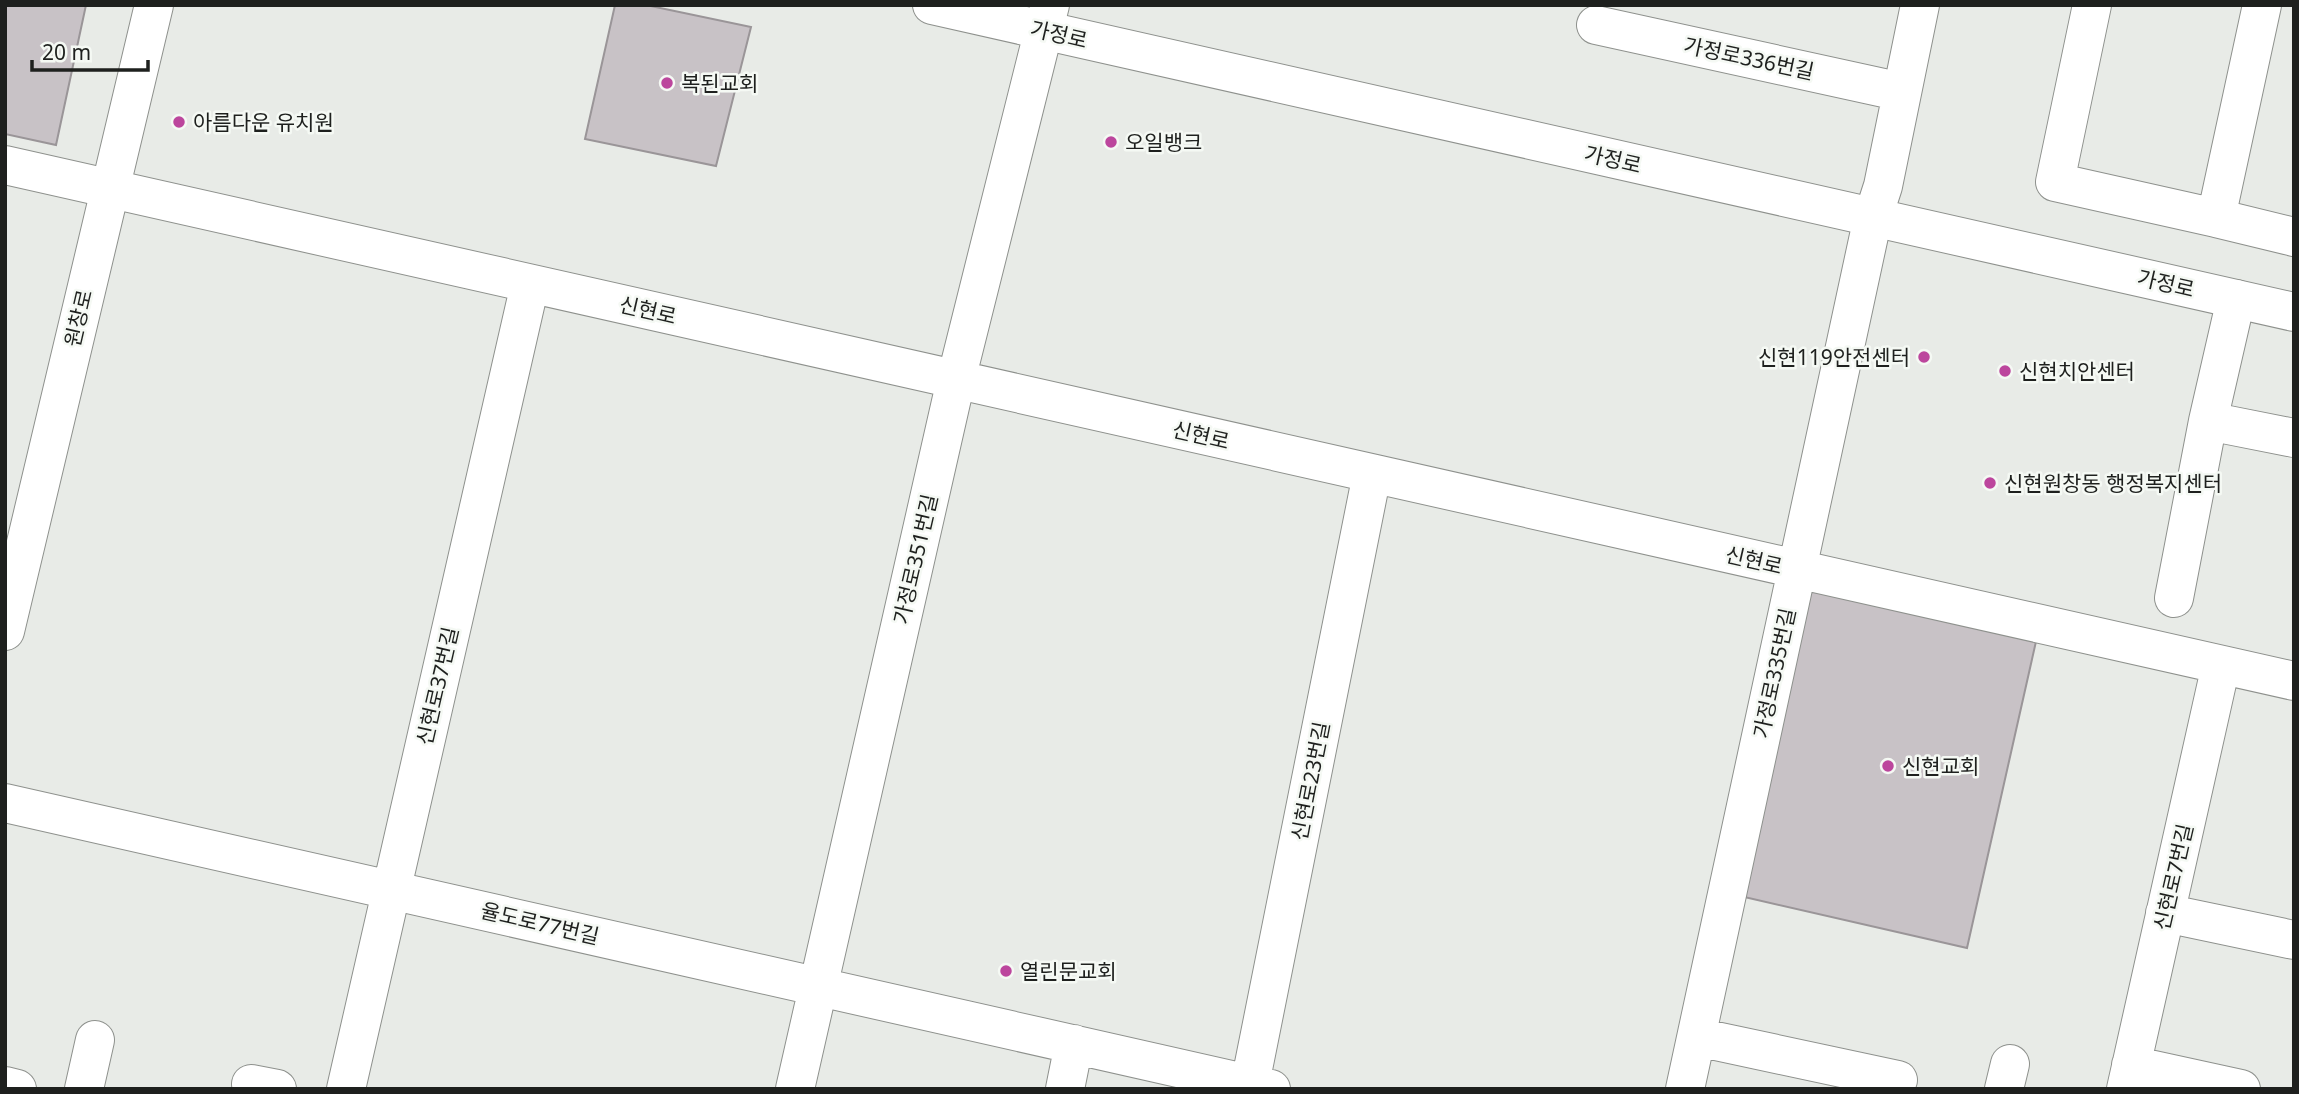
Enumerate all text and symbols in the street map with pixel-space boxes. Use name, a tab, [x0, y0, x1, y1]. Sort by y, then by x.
street label: 가정로	[1028, 14, 1090, 54]
scale bar	[32, 28, 147, 72]
street label: 가정로336번길	[1681, 31, 1817, 85]
text: 20 m	[42, 38, 91, 66]
place label: 복된교회	[681, 69, 758, 97]
marker: 복된교회	[659, 75, 675, 91]
place label: 아름다운 유치원	[193, 108, 334, 136]
marker: 아름다운 유치원	[171, 114, 187, 130]
place label: 오일뱅크	[1125, 128, 1202, 156]
marker: 오일뱅크	[1103, 134, 1119, 150]
street label: 가정로	[1582, 139, 1644, 179]
street label: 가정로	[2135, 263, 2197, 303]
street label: 원창로	[58, 287, 98, 349]
street label: 신현로	[617, 290, 679, 330]
place label: 신현119안전센터	[1758, 343, 1910, 371]
marker: 신현119안전센터	[1916, 349, 1932, 365]
place label: 신현치안센터	[2019, 357, 2135, 385]
marker: 신현치안센터	[1997, 363, 2013, 379]
street label: 신현로	[1170, 415, 1232, 455]
place label: 신현원창동 행정복지센터	[2004, 469, 2222, 497]
marker: 신현원창동 행정복지센터	[1982, 475, 1998, 491]
street label: 가정로351번길	[886, 491, 944, 627]
street label: 신현로	[1723, 540, 1785, 580]
street label: 가정로335번길	[1747, 605, 1801, 741]
street label: 신현로37번길	[410, 624, 464, 748]
street label: 신현로23번길	[1285, 719, 1335, 843]
place label: 신현교회	[1902, 752, 1979, 780]
marker: 신현교회	[1880, 758, 1896, 774]
street label: 신현로7번길	[2147, 821, 2199, 933]
street label: 율도로77번길	[478, 896, 602, 950]
place label: 열린문교회	[1020, 957, 1117, 985]
marker: 열린문교회	[998, 963, 1014, 979]

